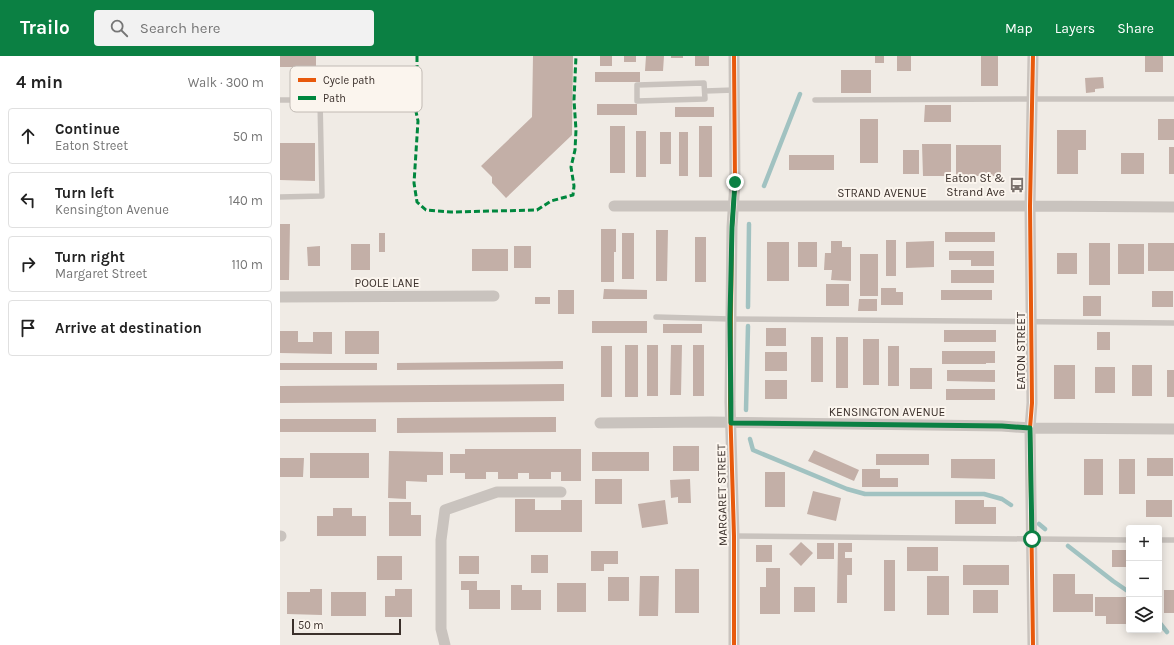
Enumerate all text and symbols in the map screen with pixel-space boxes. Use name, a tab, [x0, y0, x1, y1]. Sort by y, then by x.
search box	[94, 10, 374, 46]
text: Trailo	[20, 17, 70, 39]
icon: search	[108, 17, 130, 39]
text: Search here	[140, 19, 221, 37]
text: Map	[1005, 20, 1033, 37]
text: Layers	[1055, 20, 1095, 37]
text: Share	[1117, 20, 1154, 37]
legend	[290, 66, 422, 112]
text: 4 min	[16, 72, 63, 92]
text: Cycle path	[323, 74, 375, 87]
text: Walk · 300 m	[188, 75, 264, 90]
text: Path	[323, 92, 346, 105]
text: Continue	[55, 120, 120, 138]
icon: ahead	[17, 125, 39, 147]
text: 50 m	[233, 129, 263, 144]
text: Eaton Street	[55, 138, 128, 153]
place label: Eaton St & Strand Ave	[945, 171, 1005, 199]
route end	[726, 173, 744, 191]
bus stop icon: Eaton St & Strand Ave	[1008, 176, 1026, 194]
text: Turn left	[55, 184, 114, 202]
street label: STRAND AVENUE	[837, 186, 927, 200]
icon: left	[17, 189, 39, 211]
text: 140 m	[228, 193, 263, 208]
text: Kensington Avenue	[55, 202, 169, 217]
text: Turn right	[55, 248, 125, 266]
icon: right	[17, 253, 39, 275]
text: 110 m	[231, 257, 263, 272]
text: Margaret Street	[55, 266, 147, 281]
street label: POOLE LANE	[355, 276, 419, 290]
street label: EATON STREET	[1014, 312, 1028, 390]
icon: arrive	[17, 317, 39, 339]
text: Arrive at destination	[55, 319, 202, 337]
street label: KENSINGTON AVENUE	[829, 405, 945, 419]
street label: MARGARET STREET	[714, 444, 730, 546]
map controls	[1126, 525, 1162, 633]
button: +	[1126, 525, 1162, 561]
route start	[1023, 530, 1041, 548]
button: −	[1126, 561, 1162, 597]
button: layers	[1126, 597, 1162, 633]
scale bar	[292, 617, 401, 636]
text: 50 m	[298, 619, 324, 632]

